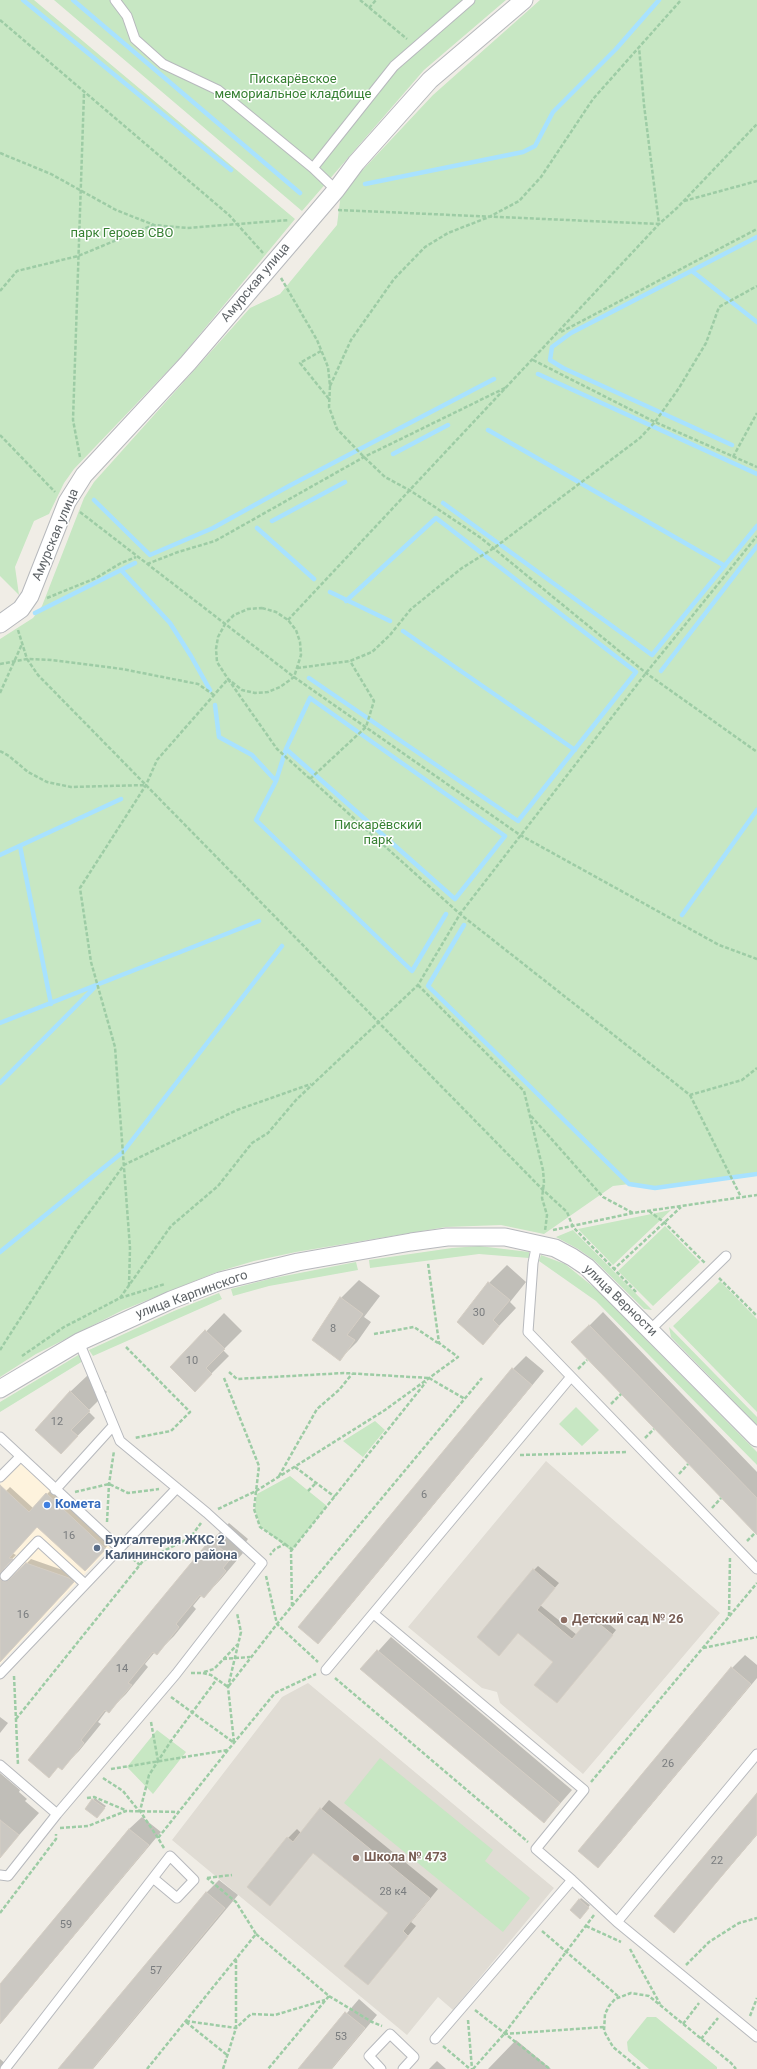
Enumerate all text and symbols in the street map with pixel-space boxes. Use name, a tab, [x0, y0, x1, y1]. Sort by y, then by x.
park label: Пискарёвское мемориальное кладбище	[215, 72, 371, 103]
park label: парк Героев СВО	[71, 226, 173, 242]
street label: Амурская улица	[218, 240, 294, 326]
street label: Амурская улица	[30, 487, 82, 583]
park label: Пискарёвский парк	[334, 818, 422, 849]
street label: улица Верности	[580, 1262, 660, 1340]
street label: улица Карпинского	[134, 1267, 250, 1323]
house number: 30	[473, 1306, 485, 1320]
house number: 8	[330, 1322, 336, 1336]
house number: 10	[186, 1354, 198, 1368]
house number: 12	[51, 1415, 63, 1429]
house number: 6	[421, 1488, 427, 1502]
place label: Комета	[55, 1497, 101, 1513]
marker: Комета	[42, 1500, 52, 1510]
house number: 16	[63, 1529, 75, 1543]
place label: Бухгалтерия ЖКС 2 Калининского района	[105, 1533, 237, 1564]
marker: Бухгалтерия ЖКС 2 Калининского района	[92, 1543, 102, 1553]
house number: 16	[17, 1608, 29, 1622]
place label: Детский сад № 26	[572, 1612, 683, 1628]
marker: Детский сад № 26	[559, 1615, 569, 1625]
house number: 14	[116, 1662, 128, 1676]
house number: 26	[662, 1757, 674, 1771]
place label: Школа № 473	[364, 1850, 447, 1866]
marker: Школа № 473	[351, 1853, 361, 1863]
house number: 22	[711, 1854, 723, 1868]
house number: 28 к4	[379, 1885, 407, 1899]
house number: 59	[60, 1918, 72, 1932]
house number: 57	[150, 1964, 162, 1978]
house number: 53	[335, 2030, 347, 2044]

